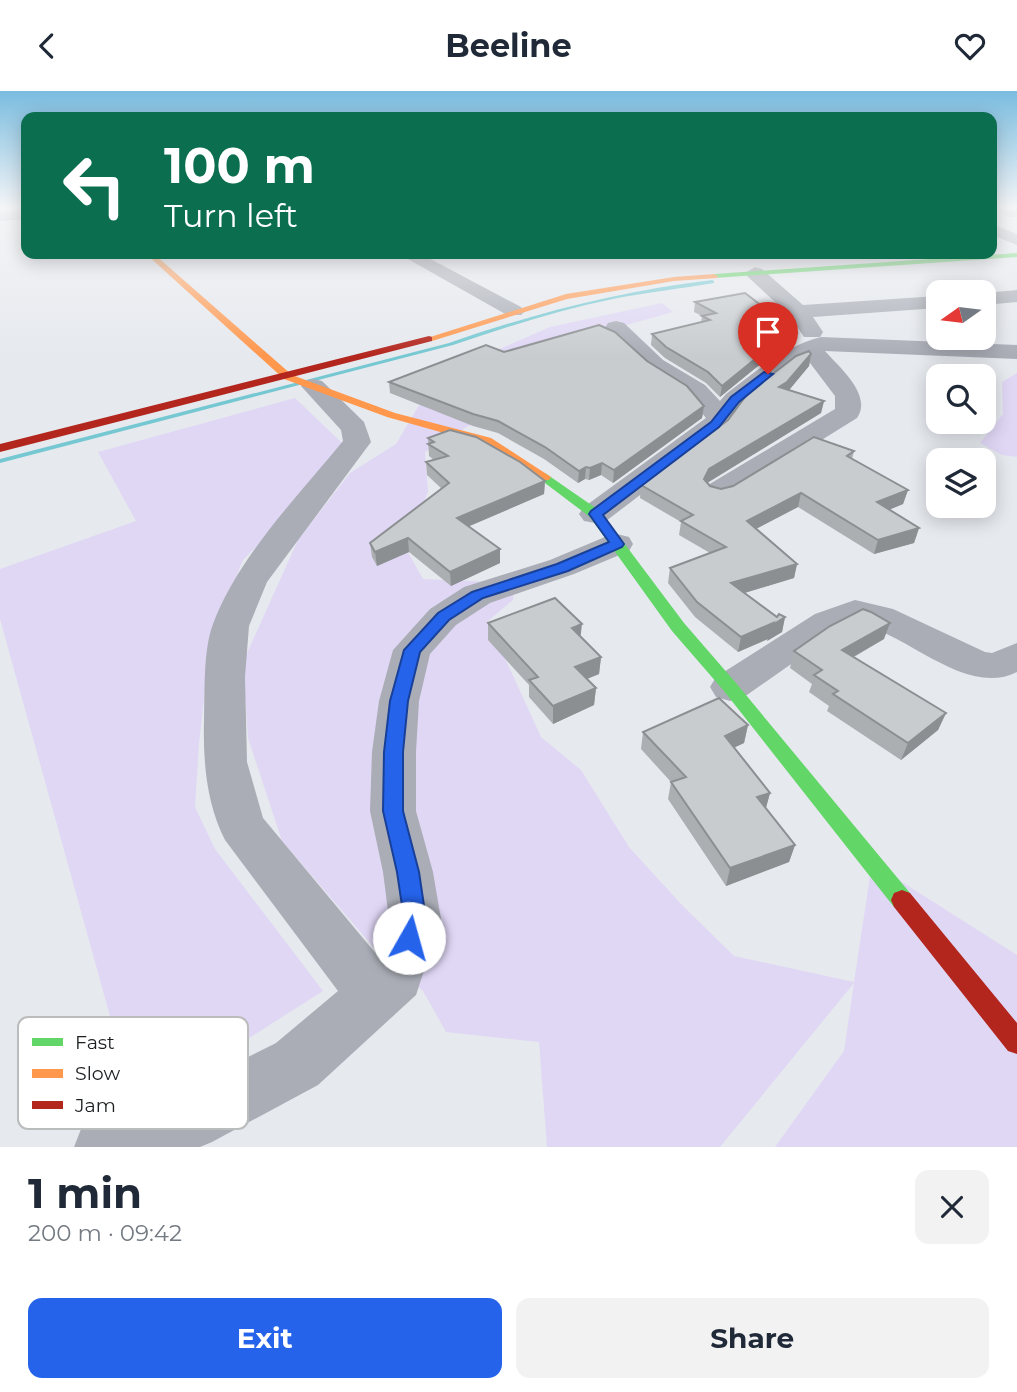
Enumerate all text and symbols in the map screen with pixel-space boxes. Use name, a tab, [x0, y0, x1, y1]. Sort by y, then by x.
text: Beeline	[445, 26, 572, 65]
icon: back	[28, 27, 66, 65]
icon: heart	[951, 27, 989, 65]
text: 100 m	[164, 136, 315, 195]
icon: left	[49, 140, 140, 231]
text: Turn left	[164, 196, 298, 235]
north arrow	[926, 280, 996, 350]
map controls	[926, 280, 996, 518]
pin	[738, 302, 798, 374]
icon: arrive	[749, 313, 787, 351]
button: search	[926, 364, 996, 434]
button: layers	[926, 448, 996, 518]
position arrow	[372, 901, 446, 975]
legend	[18, 1017, 248, 1129]
text: Fast	[75, 1031, 115, 1054]
text: Slow	[75, 1062, 120, 1085]
text: Jam	[74, 1094, 116, 1117]
text: 1 min	[28, 1167, 142, 1219]
button: close	[915, 1170, 989, 1244]
text: 200 m · 09:42	[28, 1219, 182, 1247]
button: Exit	[28, 1298, 502, 1378]
button: Share	[516, 1298, 989, 1378]

